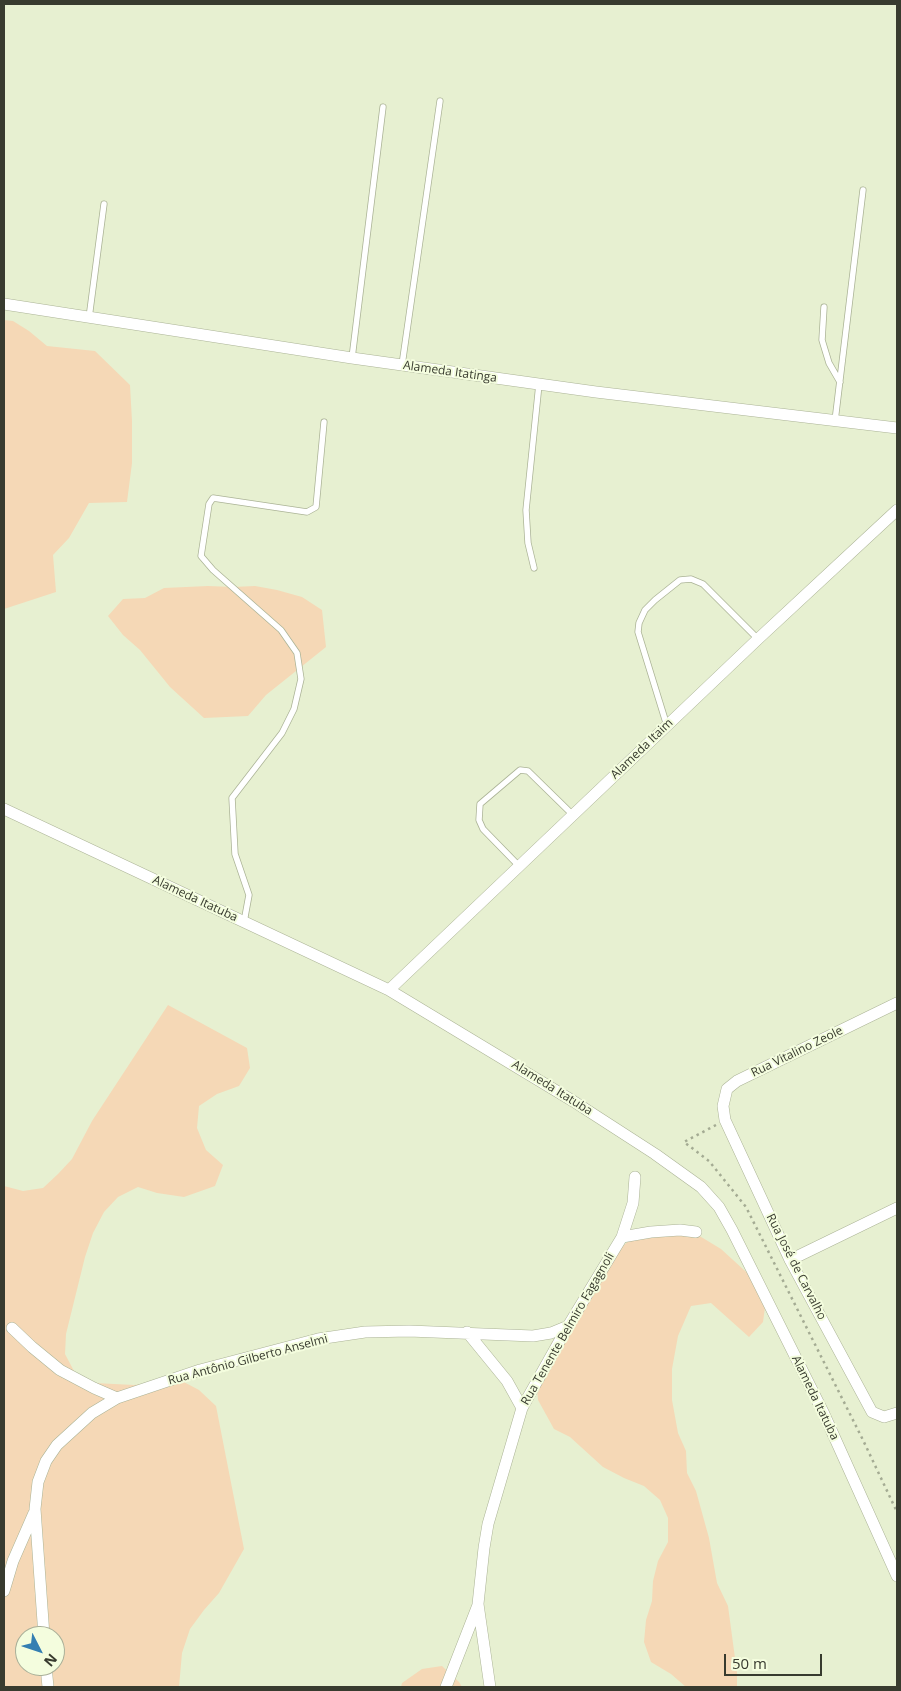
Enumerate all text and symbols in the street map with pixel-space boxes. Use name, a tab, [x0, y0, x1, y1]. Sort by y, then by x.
street label: Alameda Itatinga	[402, 358, 498, 386]
street label: Alameda Itaim	[608, 716, 676, 782]
street label: Alameda Itatuba	[150, 873, 240, 925]
street label: Rua Vitalino Zeole	[749, 1024, 845, 1080]
street label: Alameda Itatuba	[509, 1057, 595, 1119]
street label: Rua José de Carvalho	[763, 1212, 829, 1322]
street label: Rua Tenente Belmiro Fagagnoli	[518, 1250, 618, 1408]
street label: Rua Antônio Gilberto Anselmi	[167, 1332, 329, 1388]
street label: Alameda Itatuba	[788, 1353, 842, 1443]
north arrow	[15, 1626, 65, 1676]
scale bar	[726, 1644, 824, 1676]
text: N	[40, 1650, 62, 1671]
text: 50 m	[732, 1653, 767, 1673]

